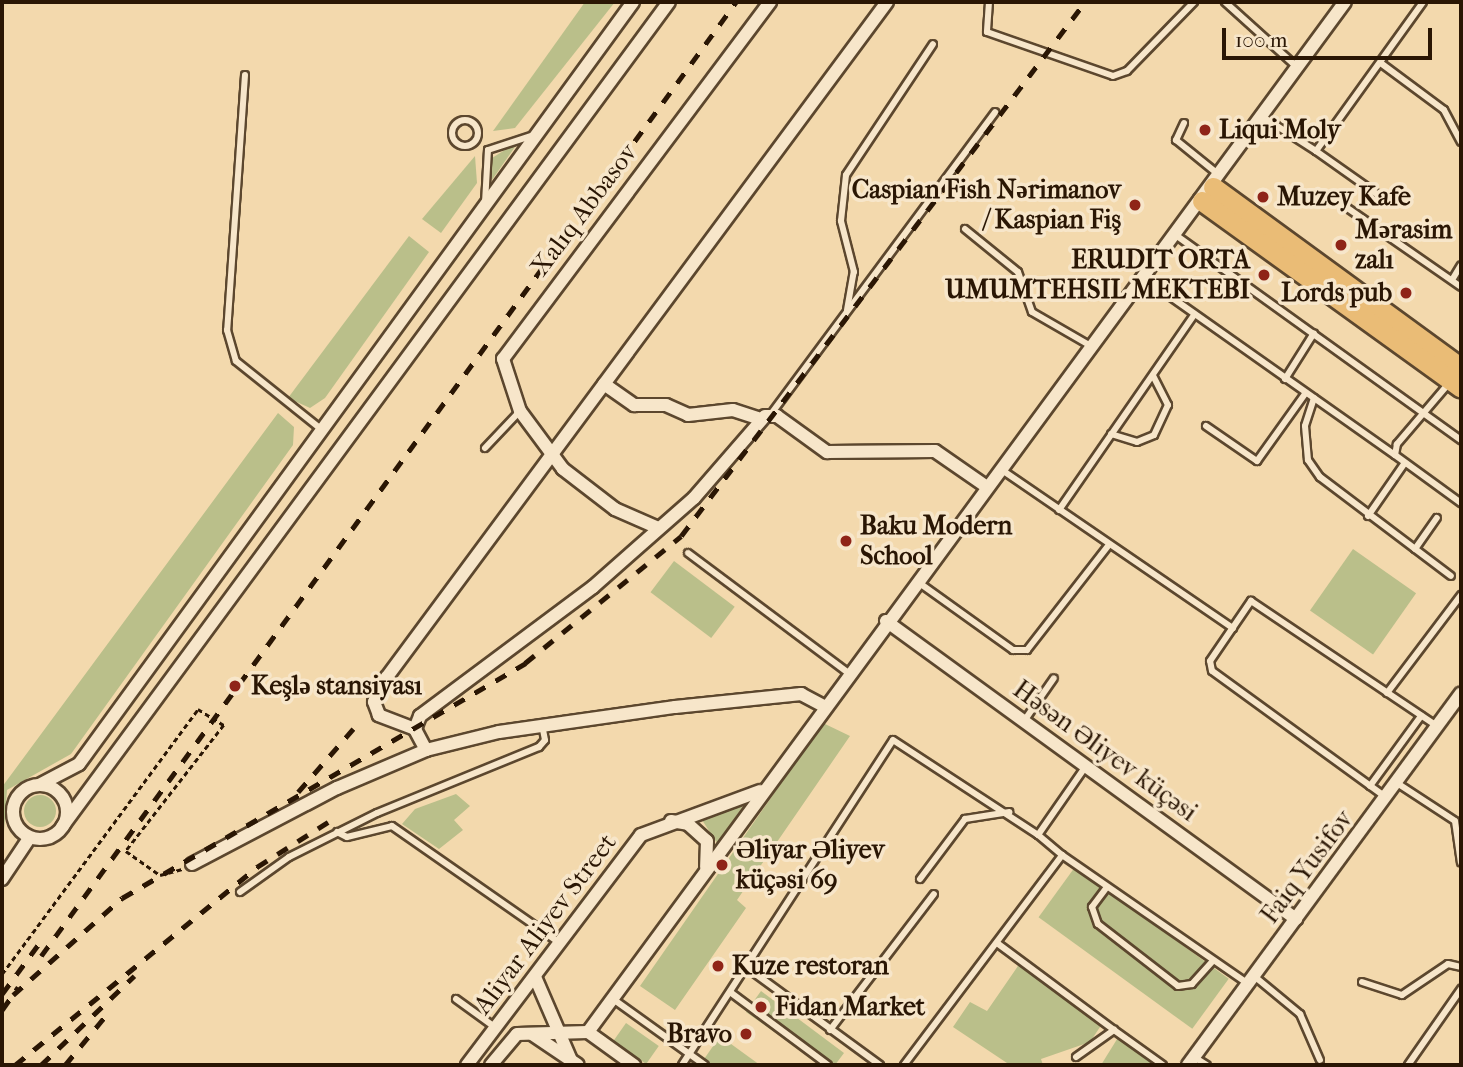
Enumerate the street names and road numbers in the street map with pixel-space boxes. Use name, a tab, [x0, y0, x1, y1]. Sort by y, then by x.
street label: Xalıq Abbasov	[524, 138, 644, 282]
street label: Həsən Əliyev küçəsi	[1007, 674, 1203, 828]
street label: Faiq Yusifov	[1254, 804, 1360, 930]
street label: Aliyar Aliyev Street	[467, 828, 623, 1020]

